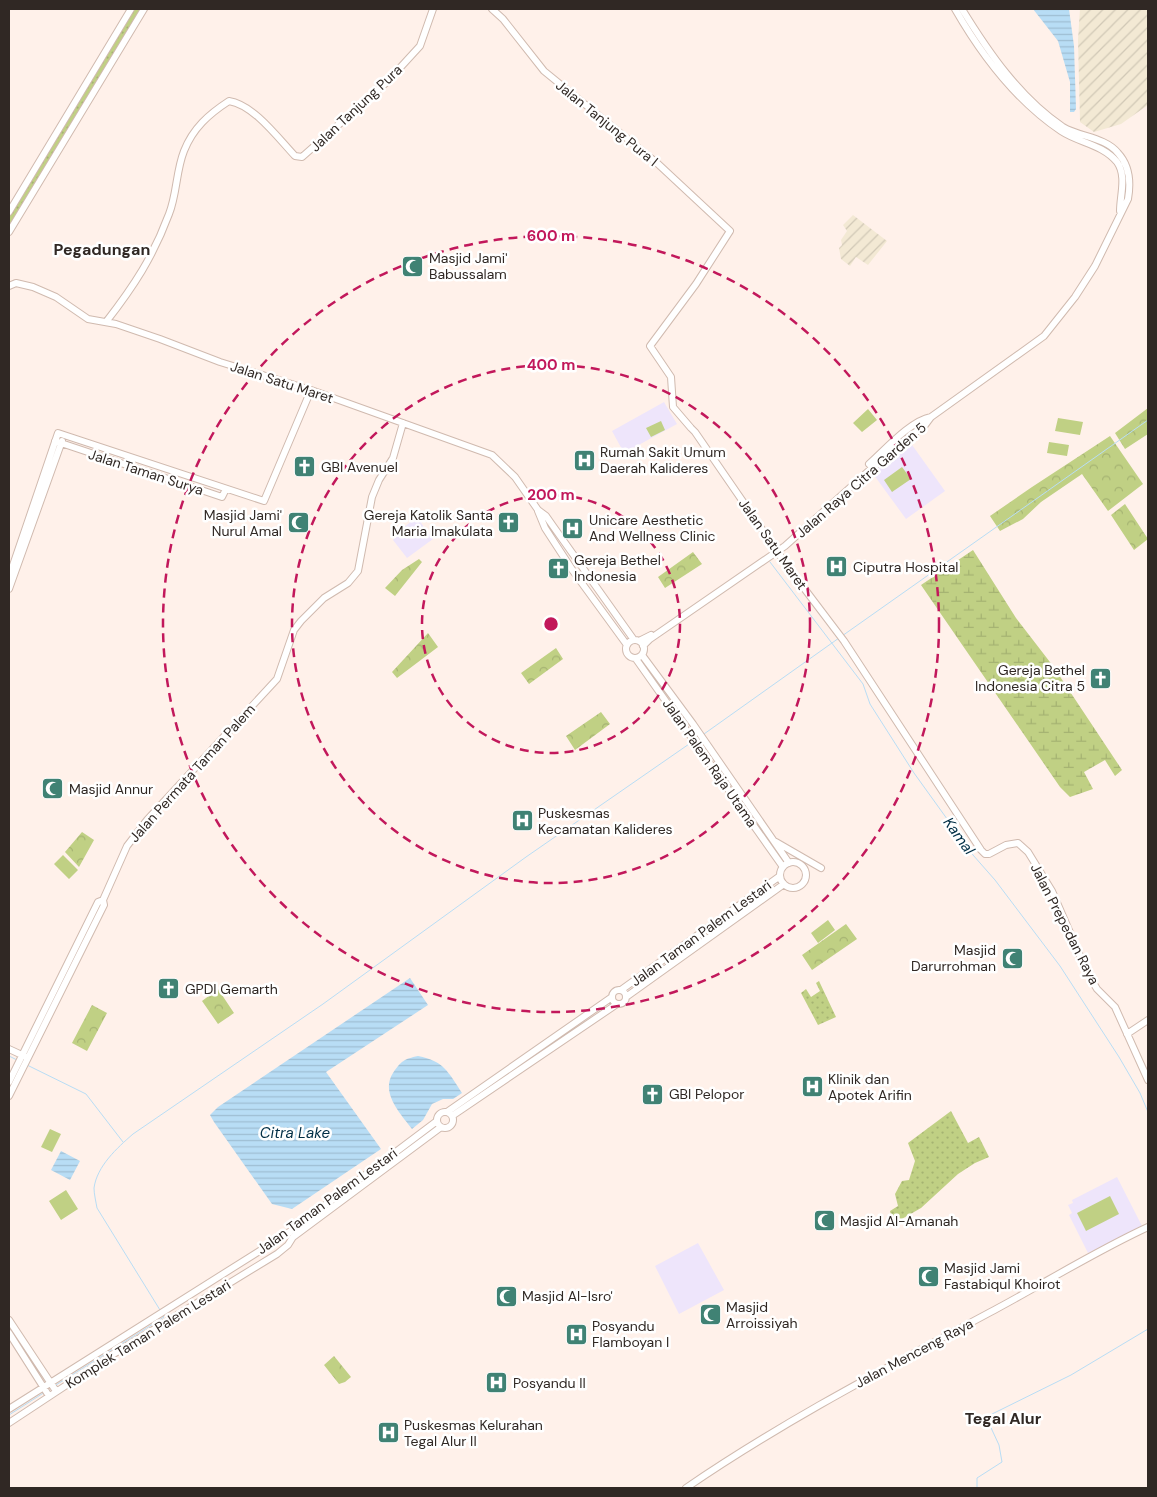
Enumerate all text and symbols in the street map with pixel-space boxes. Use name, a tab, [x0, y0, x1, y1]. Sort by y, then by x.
street label: Jalan Tanjung Pura	[306, 61, 406, 155]
street label: Jalan Tanjung Pura I	[552, 76, 662, 170]
text: 600 m	[527, 226, 575, 246]
district label: Pegadungan	[54, 239, 150, 260]
place label: Masjid Jami' Babussalam	[429, 249, 507, 283]
mosque icon: Masjid Jami' Babussalam	[401, 254, 425, 278]
text: 400 m	[527, 355, 575, 375]
street label: Jalan Satu Maret	[228, 357, 336, 407]
street label: Jalan Raya Citra Garden 5	[792, 418, 930, 542]
place label: Rumah Sakit Umum Daerah Kalideres	[600, 443, 726, 477]
street label: Jalan Taman Surya	[86, 445, 206, 499]
hospital icon: Rumah Sakit Umum Daerah Kalideres	[572, 448, 596, 472]
church icon: GBI Avenuel	[293, 455, 317, 479]
place label: GBI Avenuel	[321, 458, 398, 476]
text: 200 m	[527, 485, 575, 505]
street label: Jalan Satu Maret	[735, 495, 811, 593]
place label: Masjid Jami' Nurul Amal	[204, 506, 282, 540]
place label: Gereja Katolik Santa Maria Imakulata	[364, 506, 493, 540]
mosque icon: Masjid Jami' Nurul Amal	[286, 511, 310, 535]
church icon: Gereja Katolik Santa Maria Imakulata	[497, 511, 521, 535]
place label: Unicare Aesthetic And Wellness Clinic	[589, 511, 716, 545]
hospital icon: Unicare Aesthetic And Wellness Clinic	[561, 516, 585, 540]
place label: Gereja Bethel Indonesia	[574, 551, 661, 585]
hospital icon: Ciputra Hospital	[825, 555, 849, 579]
church icon: Gereja Bethel Indonesia	[546, 556, 570, 580]
place label: Ciputra Hospital	[853, 558, 958, 576]
centre of rings	[542, 615, 560, 633]
place label: Gereja Bethel Indonesia Citra 5	[975, 661, 1085, 695]
church icon: Gereja Bethel Indonesia Citra 5	[1089, 666, 1113, 690]
street label: Jalan Palem Raja Utama	[659, 695, 761, 831]
street label: Jalan Permata Taman Palem	[125, 700, 259, 846]
mosque icon: Masjid Annur	[41, 777, 65, 801]
place label: Masjid Annur	[69, 780, 153, 798]
place label: Puskesmas Kecamatan Kalideres	[538, 804, 673, 838]
hospital icon: Puskesmas Kecamatan Kalideres	[510, 809, 534, 833]
water label: Kamal	[939, 813, 980, 859]
street label: Jalan Prepedan Raya	[1027, 860, 1103, 988]
street label: Jalan Taman Palem Lestari	[627, 876, 775, 990]
place label: Masjid Darurrohman	[911, 941, 996, 975]
mosque icon: Masjid Darurrohman	[1000, 946, 1024, 970]
church icon: GPDI Gemarth	[157, 977, 181, 1001]
place label: GPDI Gemarth	[185, 980, 278, 998]
place label: Klinik dan Apotek Arifin	[828, 1070, 912, 1104]
hospital icon: Klinik dan Apotek Arifin	[800, 1075, 824, 1099]
church icon: GBI Pelopor	[641, 1082, 665, 1106]
place label: GBI Pelopor	[669, 1085, 744, 1103]
water label: Citra Lake	[260, 1123, 331, 1143]
street label: Jalan Taman Palem Lestari	[253, 1144, 401, 1258]
mosque icon: Masjid Al-Amanah	[812, 1209, 836, 1233]
place label: Masjid Al-Amanah	[840, 1212, 958, 1230]
place label: Masjid Jami Fastabiqul Khoirot	[944, 1259, 1061, 1293]
mosque icon: Masjid Jami Fastabiqul Khoirot	[916, 1264, 940, 1288]
street label: Komplek Taman Palem Lestari	[62, 1276, 234, 1392]
mosque icon: Masjid Al-Isro'	[494, 1284, 518, 1308]
place label: Masjid Al-Isro'	[522, 1287, 613, 1305]
place label: Masjid Arroissiyah	[726, 1298, 797, 1332]
mosque icon: Masjid Arroissiyah	[698, 1303, 722, 1327]
street label: Jalan Menceng Raya	[852, 1314, 976, 1392]
place label: Posyandu Flamboyan I	[592, 1317, 669, 1351]
hospital icon: Posyandu Flamboyan I	[564, 1322, 588, 1346]
hospital icon: Posyandu II	[485, 1371, 509, 1395]
place label: Posyandu II	[513, 1374, 586, 1392]
district label: Tegal Alur	[965, 1408, 1042, 1429]
place label: Puskesmas Kelurahan Tegal Alur II	[404, 1416, 543, 1450]
hospital icon: Puskesmas Kelurahan Tegal Alur II	[376, 1421, 400, 1445]

